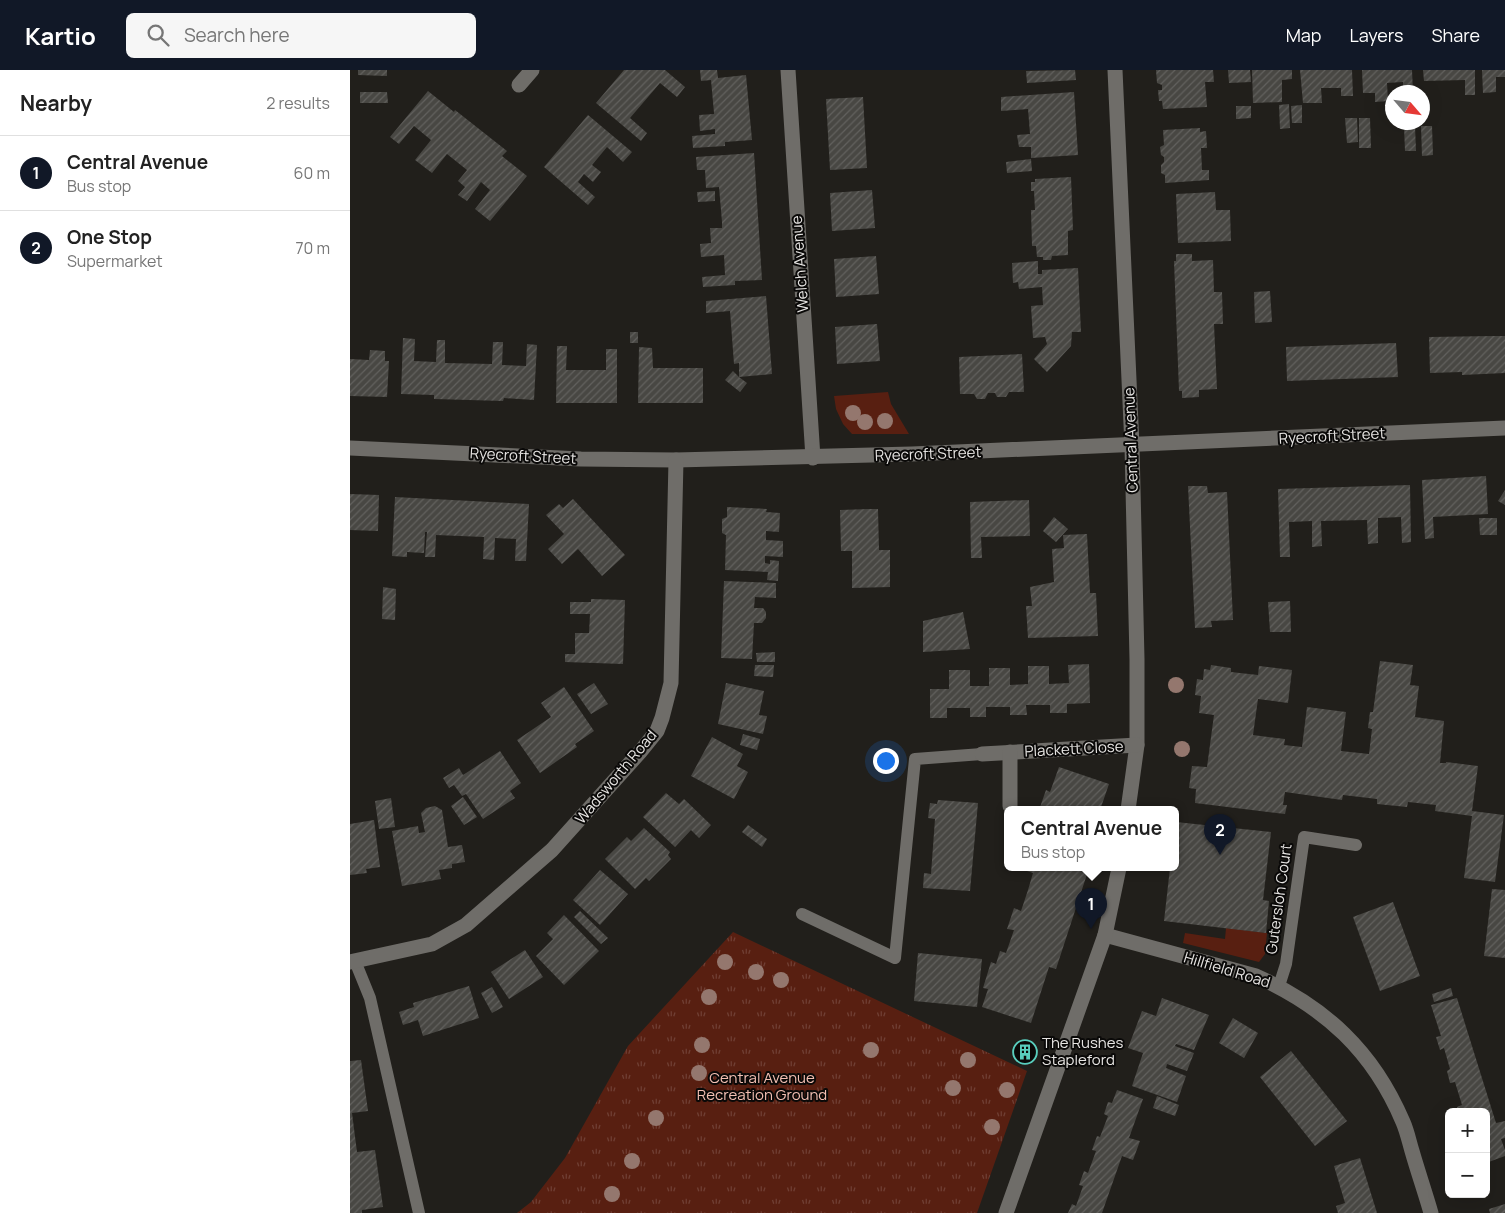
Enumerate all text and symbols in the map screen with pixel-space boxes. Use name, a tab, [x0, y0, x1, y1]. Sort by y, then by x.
search box	[126, 13, 476, 58]
text: Kartio	[25, 19, 96, 52]
icon: search	[144, 21, 172, 49]
text: Search here	[184, 22, 290, 48]
text: Map	[1286, 23, 1321, 47]
text: Layers	[1349, 23, 1403, 47]
text: Share	[1431, 23, 1480, 47]
north arrow	[1385, 85, 1430, 130]
text: Nearby	[20, 89, 92, 117]
text: 2 results	[266, 92, 330, 114]
text: Central Avenue	[67, 149, 208, 175]
text: 1	[32, 162, 40, 184]
text: 60 m	[294, 162, 330, 184]
text: Bus stop	[67, 175, 131, 197]
street label: Welch Avenue	[786, 215, 813, 313]
text: One Stop	[67, 224, 152, 250]
text: 2	[31, 237, 41, 259]
text: 70 m	[295, 237, 330, 259]
text: Supermarket	[67, 250, 163, 272]
street label: Central Avenue	[1118, 387, 1143, 493]
street label: Ryecroft Street	[1278, 422, 1386, 449]
street label: Ryecroft Street	[874, 441, 982, 466]
street label: Ryecroft Street	[469, 442, 577, 469]
street label: Wadsworth Road	[570, 725, 661, 828]
street label: Plackett Close	[1024, 735, 1124, 762]
your location	[873, 748, 899, 774]
popup	[1004, 806, 1179, 871]
pin: 2	[1204, 814, 1236, 855]
text: Central Avenue	[1021, 815, 1162, 841]
text: Bus stop	[1021, 841, 1085, 863]
street label: Gutersloh Court	[1260, 842, 1297, 955]
pin: 1	[1075, 888, 1107, 929]
street label: Hillfield Road	[1181, 946, 1273, 993]
place label: The Rushes Stapleford	[1042, 1032, 1124, 1070]
building icon: The Rushes Stapleford	[1012, 1039, 1038, 1065]
park label: Central Avenue Recreation Ground	[697, 1067, 827, 1105]
map controls	[1445, 1108, 1490, 1198]
button: +	[1445, 1108, 1490, 1153]
button: −	[1445, 1153, 1490, 1198]

